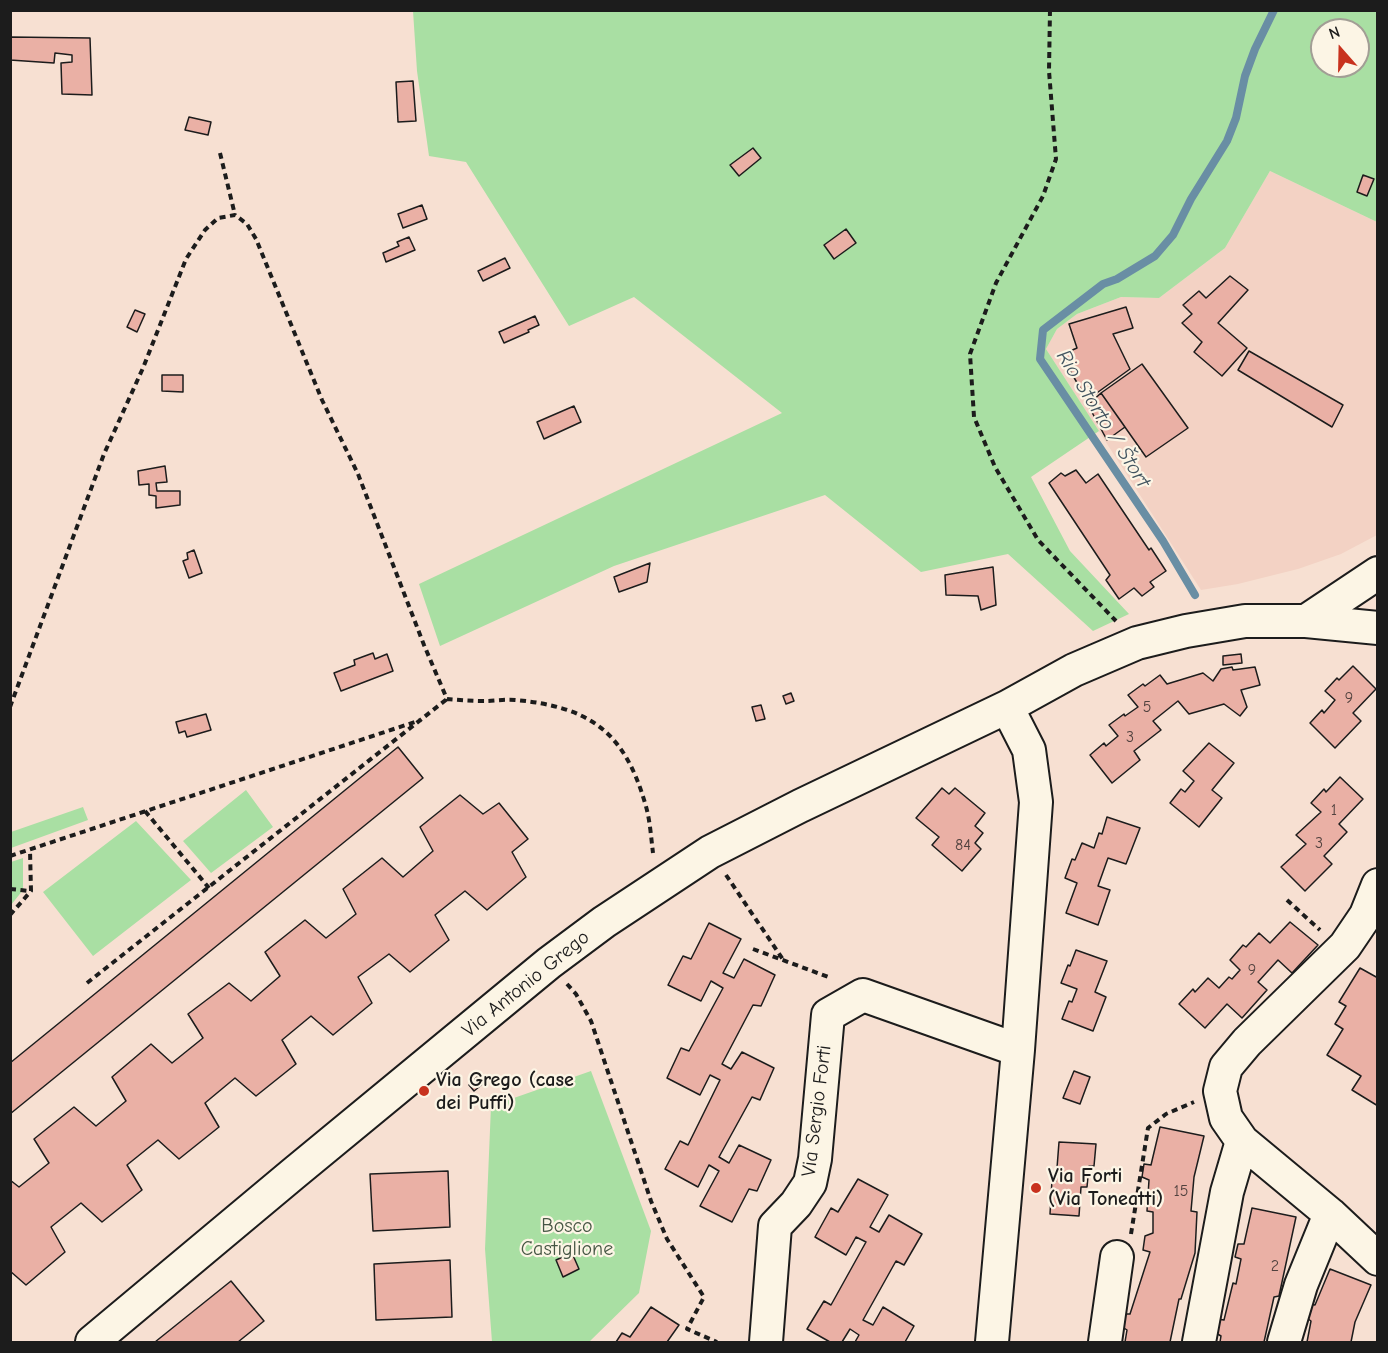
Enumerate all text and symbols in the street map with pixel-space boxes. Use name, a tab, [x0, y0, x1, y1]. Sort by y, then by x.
north arrow	[1310, 18, 1370, 78]
text: N	[1327, 23, 1343, 43]
water label: Rio Storto / Štort	[1050, 345, 1156, 493]
house number: 9	[1345, 688, 1353, 708]
house number: 5	[1143, 697, 1151, 717]
house number: 3	[1126, 727, 1134, 747]
house number: 1	[1331, 800, 1337, 820]
house number: 3	[1315, 833, 1323, 853]
house number: 84	[955, 835, 971, 855]
street label: Via Antonio Grego	[458, 925, 594, 1043]
house number: 9	[1248, 960, 1256, 980]
street label: Via Sergio Forti	[797, 1044, 837, 1178]
place label: Via Grego (case dei Puffi)	[436, 1068, 574, 1115]
marker: Via Grego (case dei Puffi)	[417, 1084, 431, 1098]
place label: Via Forti (Via Toneatti)	[1048, 1164, 1163, 1211]
marker: Via Forti (Via Toneatti)	[1029, 1181, 1043, 1195]
house number: 15	[1173, 1181, 1189, 1201]
park label: Bosco Castiglione	[521, 1214, 613, 1261]
house number: 2	[1271, 1256, 1279, 1276]

